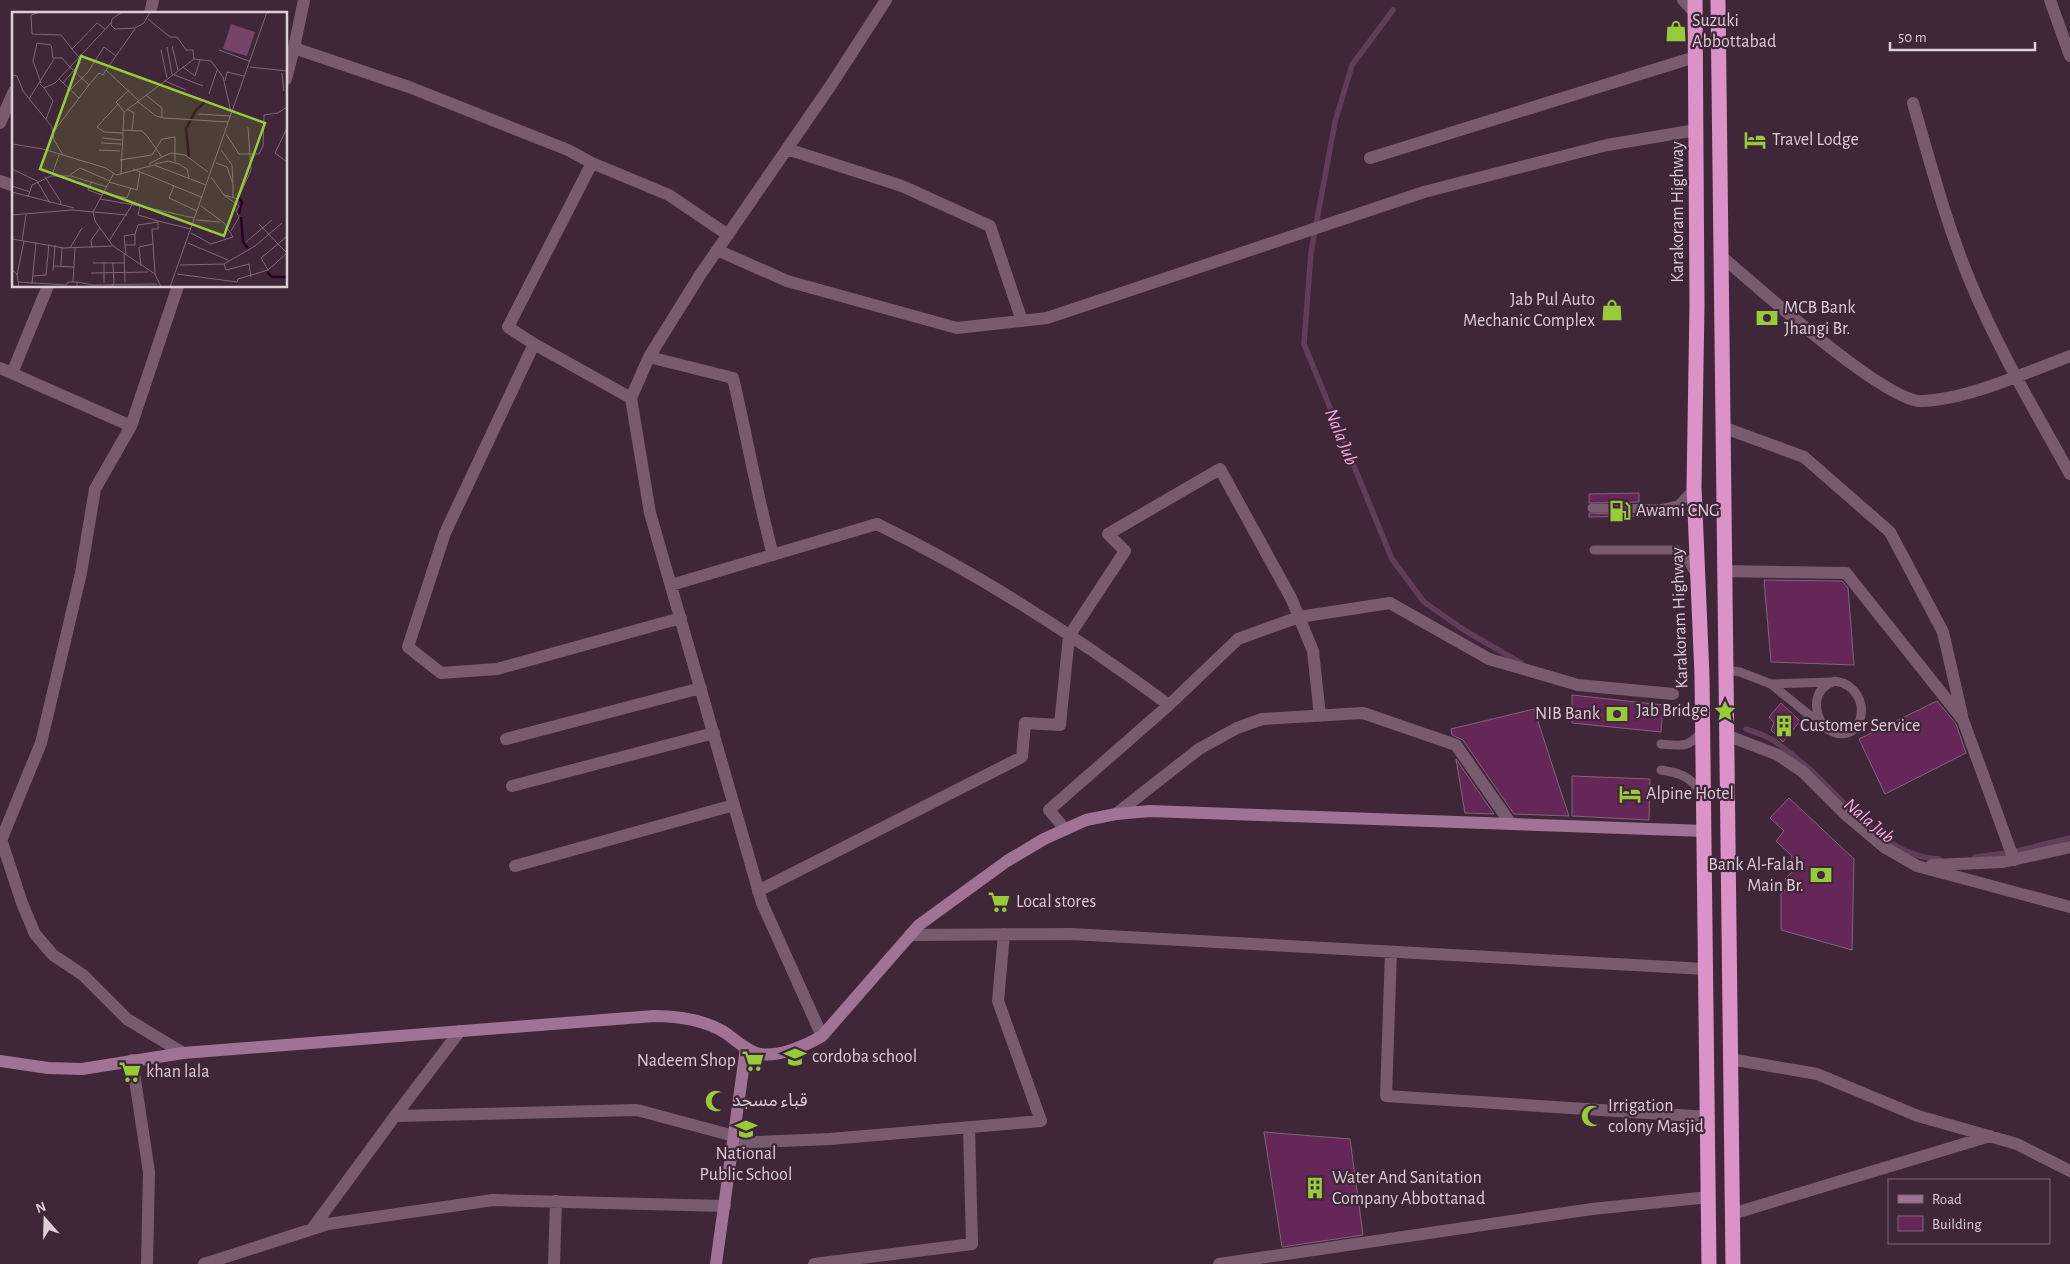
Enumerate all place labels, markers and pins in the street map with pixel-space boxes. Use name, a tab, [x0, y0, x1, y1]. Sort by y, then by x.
place label: Suzuki Abbottabad	[1692, 12, 1776, 51]
shop icon: Suzuki Abbottabad	[1663, 18, 1689, 44]
hotel icon: Travel Lodge	[1742, 127, 1768, 153]
place label: Travel Lodge	[1772, 131, 1859, 149]
place label: Jab Pul Auto Mechanic Complex	[1463, 291, 1595, 330]
shop icon: Jab Pul Auto Mechanic Complex	[1599, 297, 1625, 323]
place label: MCB Bank Jhangi Br.	[1784, 299, 1856, 338]
bank icon: MCB Bank Jhangi Br.	[1754, 305, 1780, 331]
fuel station icon: Awami CNG	[1607, 498, 1633, 524]
place label: Awami CNG	[1636, 502, 1720, 520]
place icon: Jab Bridge	[1712, 698, 1738, 724]
bank icon: NIB Bank	[1604, 701, 1630, 727]
place label: Jab Bridge	[1636, 702, 1708, 720]
place label: NIB Bank	[1535, 705, 1601, 723]
building icon: Customer Service	[1771, 713, 1797, 739]
place label: Customer Service	[1800, 717, 1920, 735]
hotel icon: Alpine Hotel	[1617, 781, 1643, 807]
place label: Alpine Hotel	[1646, 785, 1734, 803]
place label: Bank Al-Falah Main Br.	[1708, 856, 1804, 895]
bank icon: Bank Al-Falah Main Br.	[1808, 862, 1834, 888]
supermarket icon: Local stores	[986, 889, 1012, 915]
place label: Local stores	[1016, 893, 1096, 911]
school or university icon: cordoba school	[782, 1044, 808, 1070]
supermarket icon: Nadeem Shop	[740, 1048, 766, 1074]
place label: cordoba school	[812, 1048, 917, 1066]
place label: Nadeem Shop	[637, 1052, 736, 1070]
supermarket icon: khan lala	[117, 1059, 143, 1085]
place label: khan lala	[146, 1063, 210, 1081]
mosque icon: قباء مسجد	[703, 1088, 729, 1114]
place label: قباء مسجد	[732, 1092, 808, 1110]
place label: Irrigation colony Masjid	[1608, 1097, 1704, 1136]
mosque icon: Irrigation colony Masjid	[1579, 1103, 1605, 1129]
school or university icon: National Public School	[733, 1116, 759, 1142]
place label: National Public School	[700, 1145, 792, 1184]
place label: Water And Sanitation Company Abbottanad	[1332, 1169, 1485, 1208]
building icon: Water And Sanitation Company Abbottanad	[1302, 1175, 1328, 1201]

